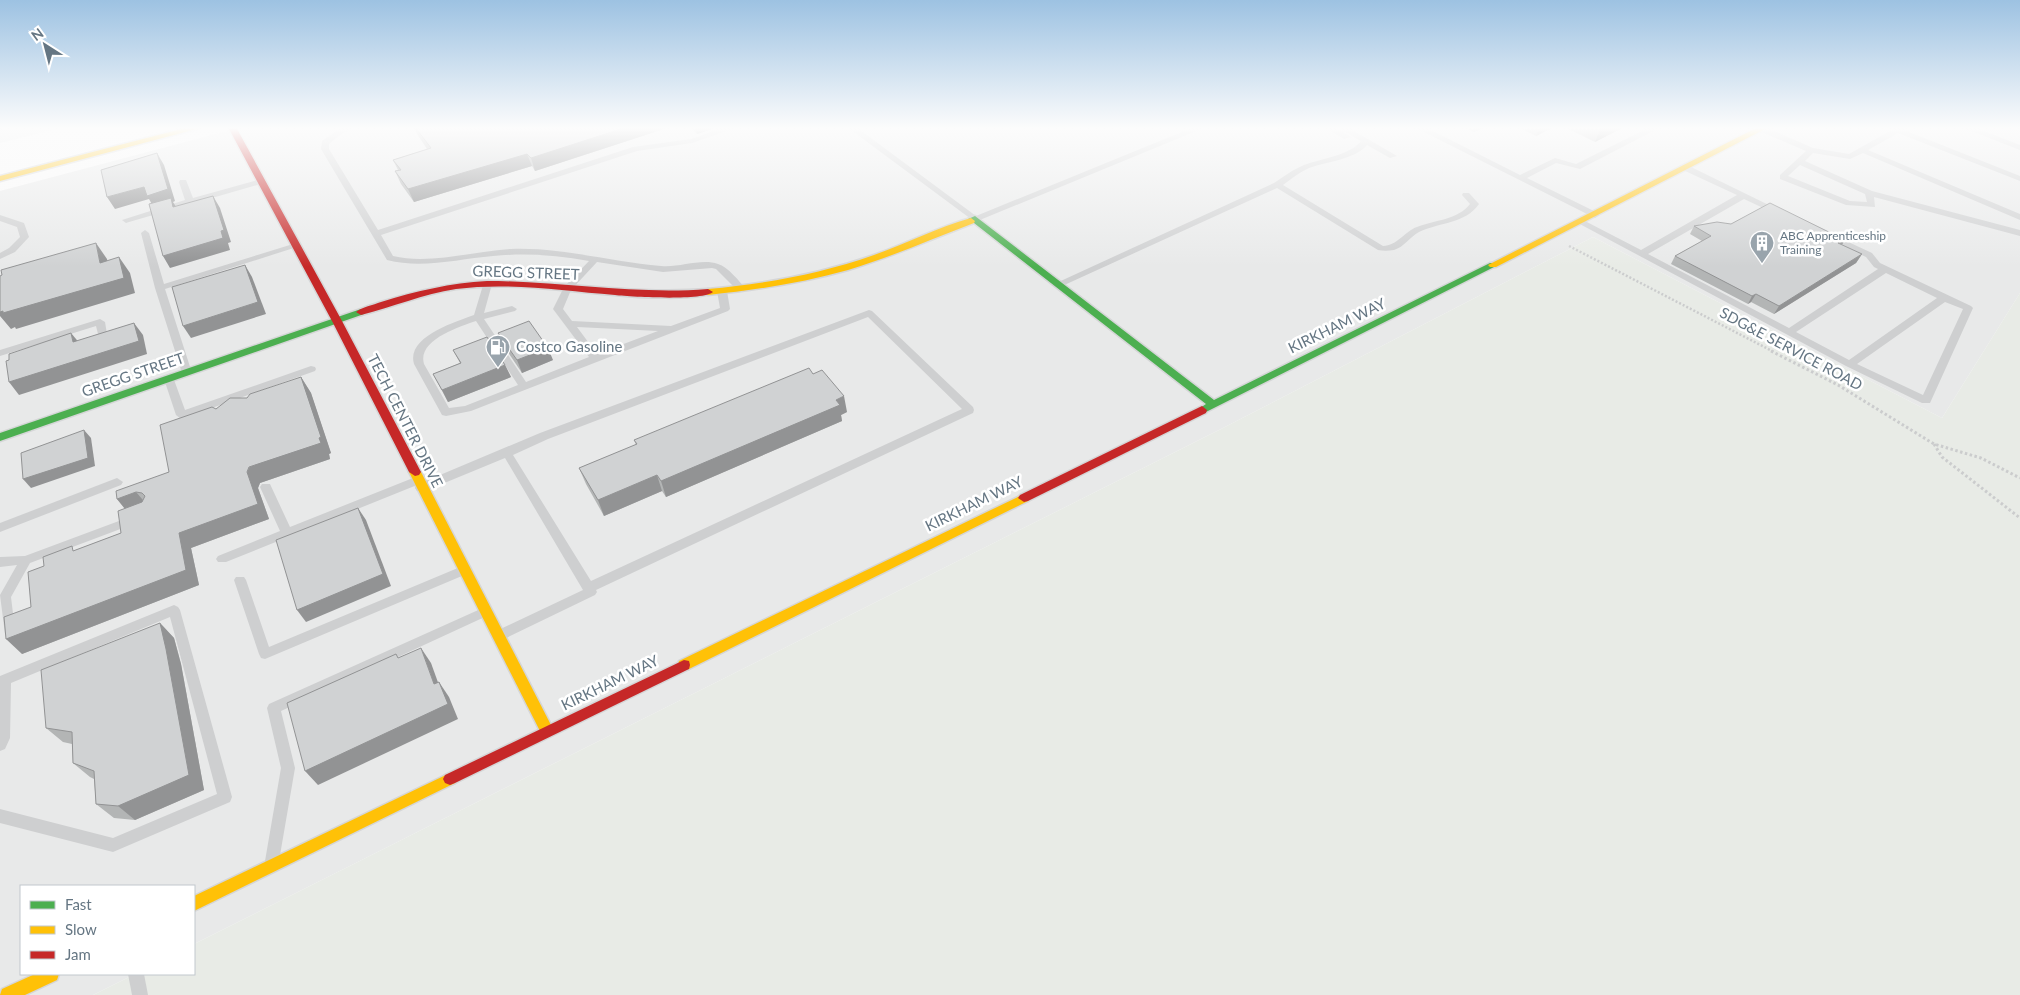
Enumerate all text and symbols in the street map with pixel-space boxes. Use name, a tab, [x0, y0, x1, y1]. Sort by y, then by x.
north arrow	[20, 20, 70, 70]
text: N	[28, 24, 46, 44]
place label: ABC Apprenticeship Training	[1780, 228, 1886, 257]
building icon: ABC Apprenticeship Training	[1749, 230, 1775, 264]
street label: GREGG STREET	[472, 261, 580, 283]
street label: KIRKHAM WAY	[1285, 293, 1389, 356]
street label: SDG&E SERVICE ROAD	[1717, 303, 1866, 393]
fuel station icon: Costco Gasoline	[485, 334, 511, 368]
place label: Costco Gasoline	[516, 337, 622, 355]
street label: GREGG STREET	[79, 348, 186, 400]
street label: TECH CENTER DRIVE	[364, 351, 447, 490]
street label: KIRKHAM WAY	[922, 471, 1026, 534]
street label: KIRKHAM WAY	[558, 650, 662, 713]
legend	[20, 885, 195, 975]
text: Fast	[65, 895, 92, 913]
text: Slow	[65, 920, 97, 938]
text: Jam	[65, 945, 91, 963]

